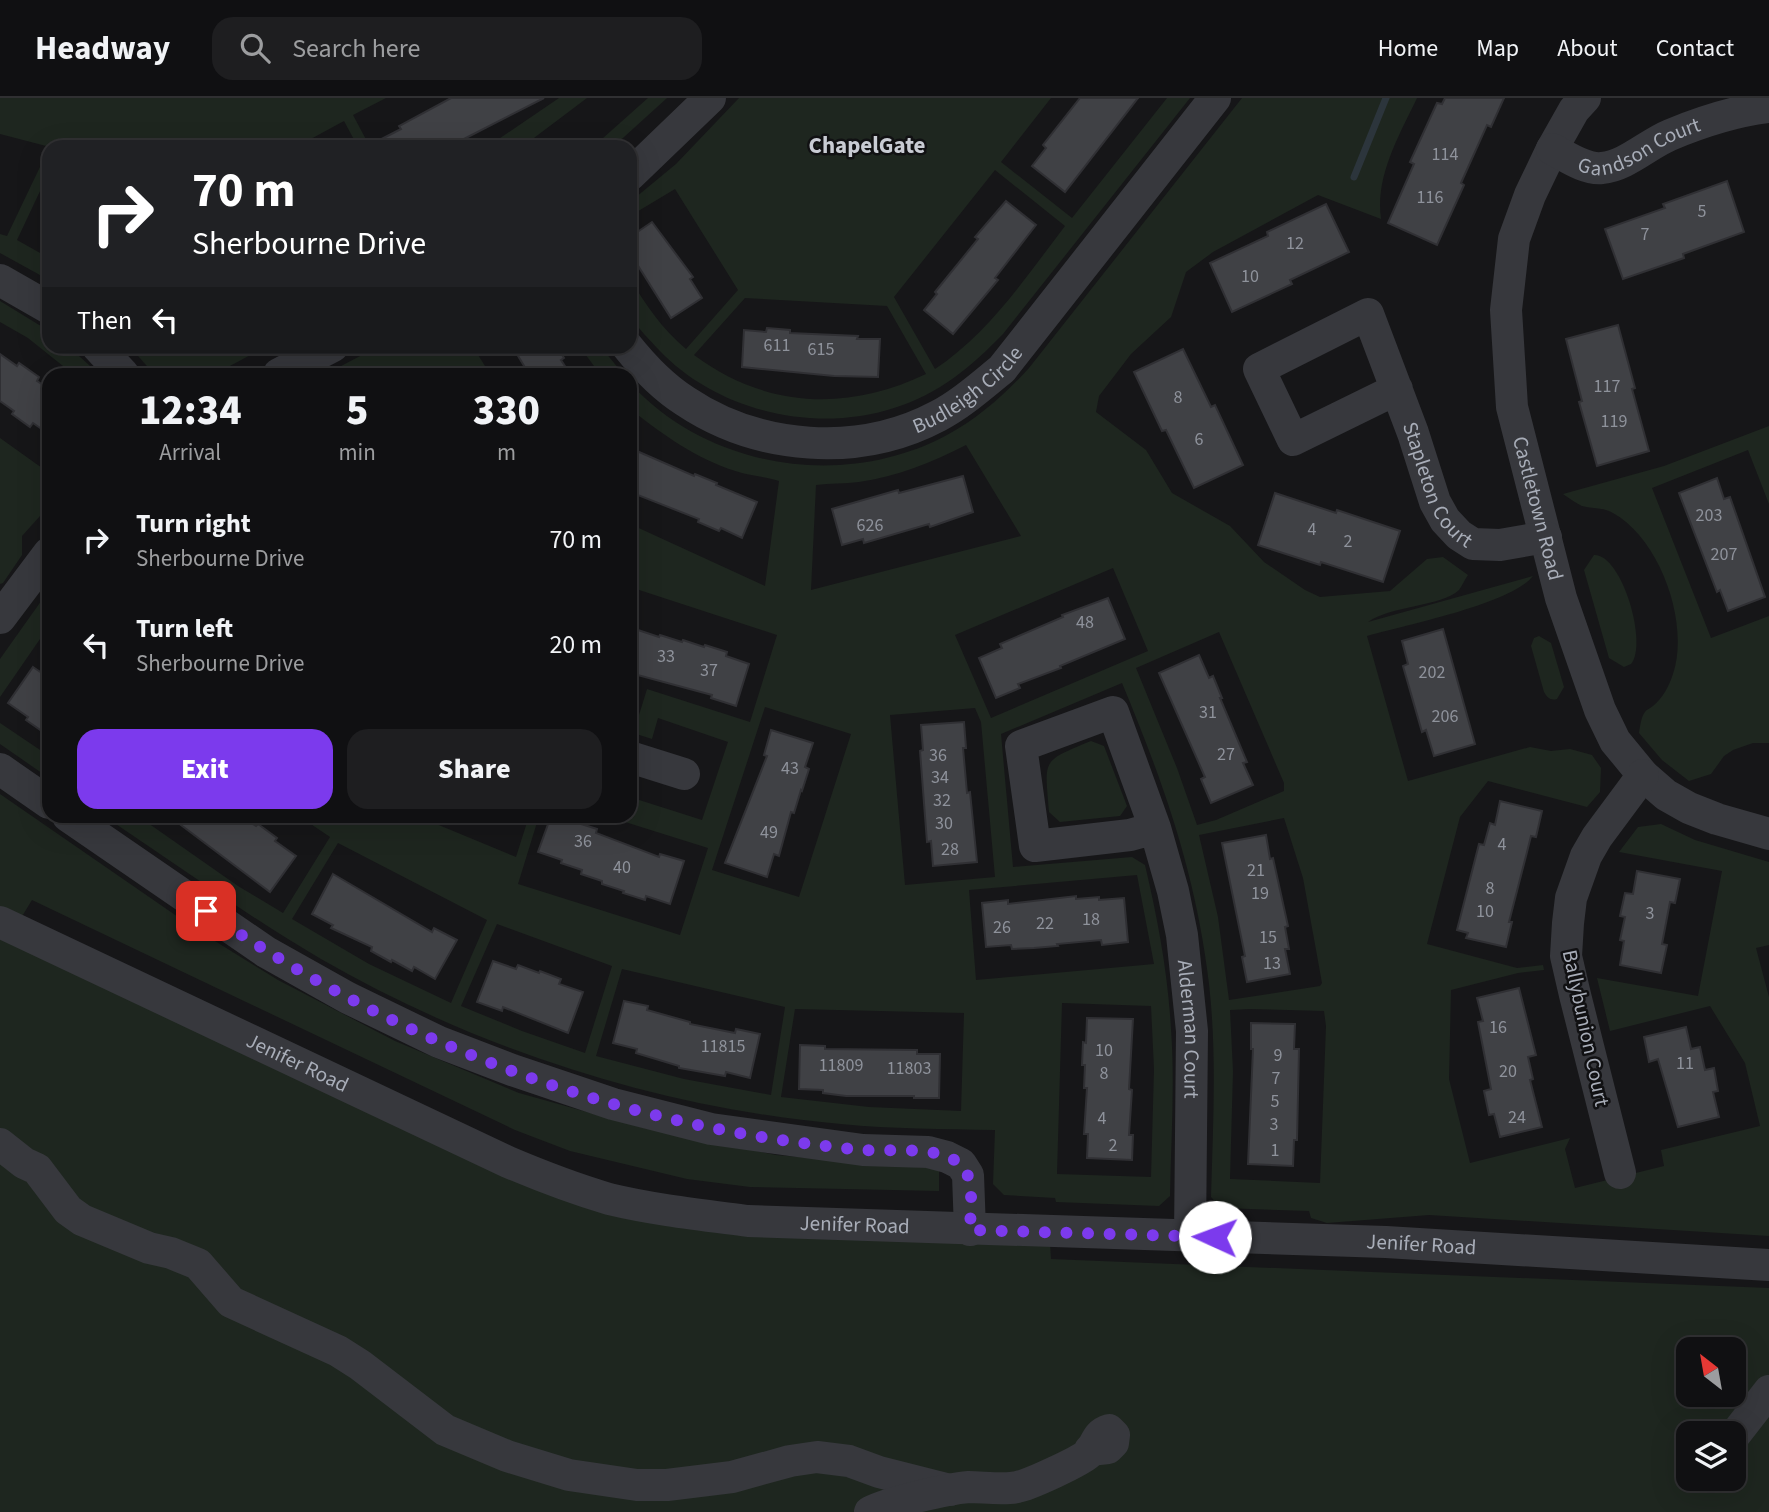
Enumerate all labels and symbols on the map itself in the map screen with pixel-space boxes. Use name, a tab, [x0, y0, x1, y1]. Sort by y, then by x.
street label: Gandson Court	[1574, 110, 1704, 183]
district label: ChapelGate	[809, 129, 926, 162]
house number: 114	[1432, 142, 1458, 167]
house number: 116	[1417, 185, 1443, 210]
house number: 5	[1698, 199, 1707, 224]
house number: 7	[1641, 222, 1650, 247]
house number: 12	[1286, 231, 1304, 256]
house number: 10	[1241, 264, 1259, 289]
house number: 611	[764, 333, 790, 358]
house number: 615	[808, 337, 834, 362]
street label: Budleigh Circle	[908, 340, 1030, 441]
house number: 117	[1594, 374, 1620, 399]
house number: 8	[1174, 385, 1183, 410]
house number: 119	[1601, 409, 1627, 434]
street label: Stapleton Court	[1395, 417, 1479, 555]
house number: 6	[1195, 427, 1204, 452]
street label: Castletown Road	[1505, 433, 1571, 583]
house number: 203	[1696, 503, 1722, 528]
house number: 626	[857, 513, 883, 538]
house number: 4	[1308, 517, 1317, 542]
house number: 2	[1344, 529, 1353, 554]
house number: 207	[1711, 542, 1737, 567]
house number: 48	[1076, 610, 1094, 635]
house number: 33	[657, 644, 675, 669]
house number: 37	[700, 658, 718, 683]
house number: 202	[1419, 660, 1445, 685]
house number: 31	[1199, 700, 1217, 725]
house number: 206	[1432, 704, 1458, 729]
house number: 27	[1217, 742, 1235, 767]
house number: 36	[929, 743, 947, 768]
house number: 43	[781, 756, 799, 781]
house number: 34	[931, 765, 949, 790]
house number: 32	[933, 788, 951, 813]
house number: 30	[935, 811, 953, 836]
house number: 49	[760, 820, 778, 845]
house number: 36	[574, 829, 592, 854]
house number: 4	[1498, 832, 1507, 857]
house number: 28	[941, 837, 959, 862]
house number: 40	[613, 855, 631, 880]
house number: 21	[1247, 858, 1265, 883]
house number: 8	[1486, 876, 1495, 901]
pin	[176, 881, 236, 941]
house number: 19	[1251, 881, 1269, 906]
house number: 10	[1476, 899, 1494, 924]
house number: 3	[1646, 901, 1655, 926]
house number: 18	[1082, 907, 1100, 932]
house number: 22	[1036, 911, 1054, 936]
house number: 26	[993, 915, 1011, 940]
house number: 15	[1259, 925, 1277, 950]
street label: Ballybunion Court	[1555, 947, 1617, 1109]
house number: 13	[1263, 951, 1281, 976]
street label: Alderman Court	[1170, 958, 1207, 1099]
house number: 16	[1489, 1015, 1507, 1040]
street label: Jenifer Road	[241, 1025, 354, 1100]
house number: 11815	[701, 1034, 745, 1059]
house number: 10	[1095, 1038, 1113, 1063]
house number: 9	[1274, 1043, 1283, 1068]
house number: 11	[1676, 1051, 1694, 1076]
house number: 11809	[819, 1053, 863, 1078]
house number: 11803	[887, 1056, 931, 1081]
house number: 20	[1499, 1059, 1517, 1084]
house number: 8	[1100, 1061, 1109, 1086]
house number: 7	[1272, 1066, 1281, 1091]
house number: 5	[1271, 1089, 1280, 1114]
house number: 24	[1508, 1105, 1526, 1130]
house number: 4	[1098, 1106, 1107, 1131]
house number: 3	[1270, 1112, 1279, 1137]
house number: 2	[1109, 1133, 1118, 1158]
house number: 1	[1271, 1138, 1279, 1163]
position arrow	[1178, 1200, 1252, 1274]
street label: Jenifer Road	[799, 1208, 910, 1241]
street label: Jenifer Road	[1366, 1226, 1477, 1262]
north arrow	[1676, 1337, 1746, 1407]

